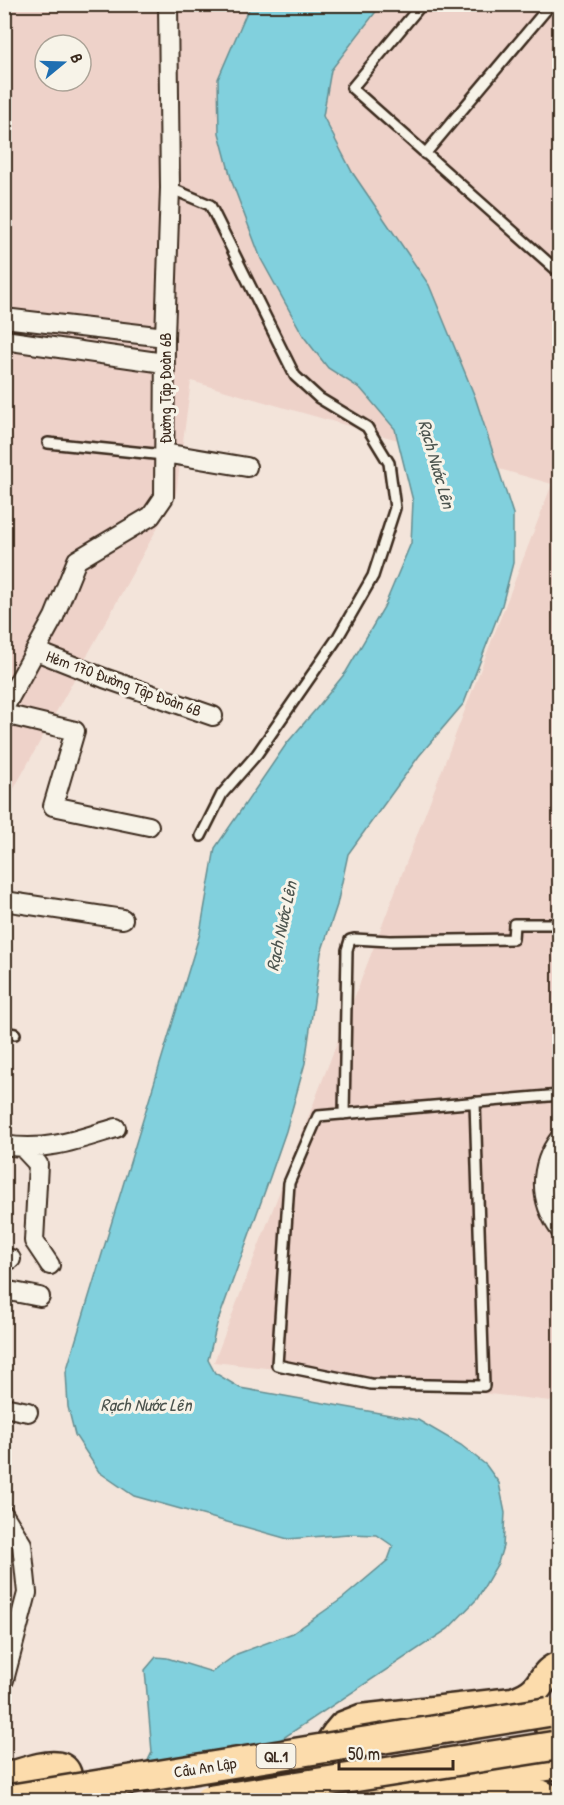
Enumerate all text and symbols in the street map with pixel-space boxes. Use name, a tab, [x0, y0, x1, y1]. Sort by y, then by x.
north arrow	[33, 33, 93, 93]
text: B	[65, 51, 89, 66]
street label: Đường Tập Đoàn 6B	[154, 333, 176, 443]
water label: Rạch Nước Lên	[412, 417, 462, 513]
street label: Hẻm 170 Đường Tập Đoàn 6B	[43, 645, 205, 721]
water label: Rạch Nước Lên	[259, 877, 303, 973]
water label: Rạch Nước Lên	[100, 1392, 193, 1417]
scale bar	[339, 1733, 453, 1771]
text: 50 m	[348, 1741, 380, 1766]
road number: QL.1	[256, 1744, 296, 1768]
street label: Cầu An Lập	[172, 1751, 238, 1783]

